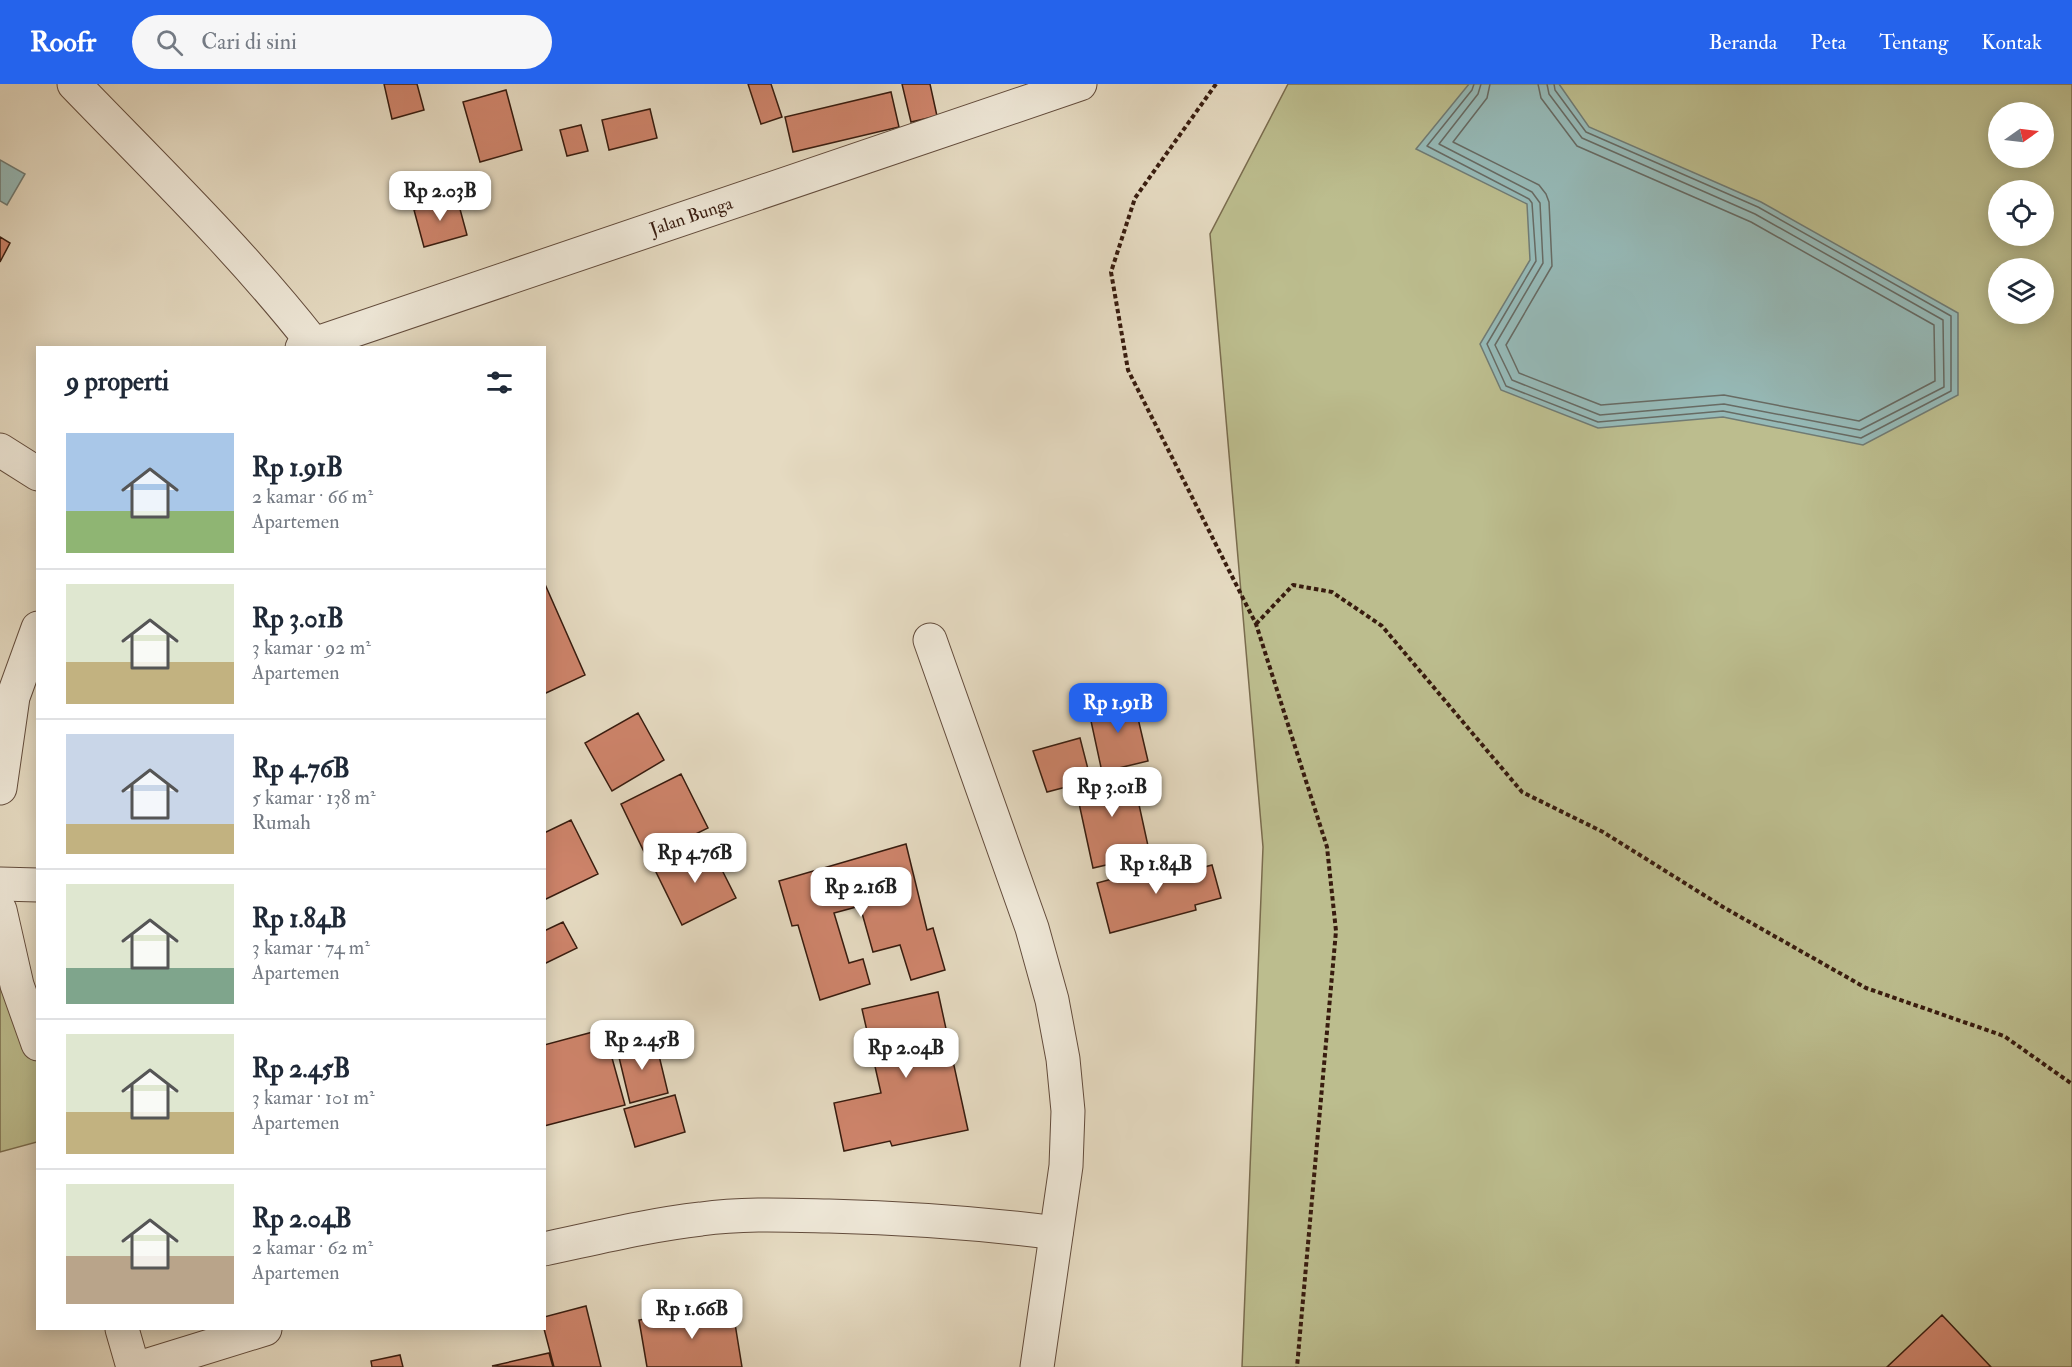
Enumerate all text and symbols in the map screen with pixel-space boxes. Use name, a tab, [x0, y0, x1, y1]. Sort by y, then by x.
search box	[132, 15, 552, 69]
text: Roofr	[30, 25, 96, 60]
icon: search	[153, 26, 186, 59]
text: Cari di sini	[201, 28, 297, 56]
text: Beranda	[1709, 29, 1777, 56]
text: Peta	[1810, 29, 1846, 56]
text: Tentang	[1879, 29, 1948, 56]
text: Kontak	[1981, 29, 2042, 56]
north arrow	[1988, 102, 2054, 168]
map controls	[1988, 102, 2054, 324]
pin: Rp 2.03B	[378, 171, 502, 222]
text: Rp 2.03B	[403, 178, 477, 203]
button: locate	[1988, 180, 2054, 246]
street label: Jalan Bunga	[646, 191, 736, 241]
button: layers	[1988, 258, 2054, 324]
text: 9 properti	[66, 366, 169, 398]
icon: filters	[483, 366, 516, 399]
text: Rp 1.91B	[252, 452, 343, 484]
icon: home	[114, 457, 186, 529]
text: 2 kamar · 66 m²	[252, 484, 373, 509]
text: Apartemen	[252, 509, 339, 534]
text: Rp 3.01B	[252, 603, 344, 635]
icon: home	[114, 608, 186, 680]
text: 3 kamar · 92 m²	[252, 635, 371, 660]
text: Apartemen	[252, 660, 339, 685]
pin: Rp 1.91B	[1056, 683, 1180, 734]
text: Rp 1.91B	[1083, 690, 1153, 715]
text: Rp 4.76B	[252, 753, 350, 785]
icon: home	[114, 758, 186, 830]
pin: Rp 3.01B	[1050, 767, 1174, 818]
text: Rp 3.01B	[1077, 774, 1147, 799]
text: 5 kamar · 138 m²	[252, 785, 376, 810]
text: Rumah	[252, 810, 311, 835]
pin: Rp 4.76B	[633, 833, 757, 884]
text: Rp 4.76B	[657, 840, 733, 865]
pin: Rp 1.84B	[1094, 844, 1218, 895]
text: Rp 1.84B	[1120, 851, 1192, 876]
pin: Rp 2.16B	[799, 867, 923, 918]
text: Rp 2.16B	[825, 874, 897, 899]
text: Rp 1.84B	[252, 903, 347, 935]
icon: home	[114, 908, 186, 980]
text: 3 kamar · 74 m²	[252, 935, 370, 960]
text: Apartemen	[252, 960, 339, 985]
pin: Rp 2.45B	[580, 1020, 704, 1071]
text: Rp 2.45B	[604, 1027, 680, 1052]
pin: Rp 2.04B	[844, 1028, 968, 1079]
text: Rp 2.04B	[868, 1035, 944, 1060]
text: Rp 2.45B	[252, 1053, 350, 1085]
icon: home	[114, 1058, 186, 1130]
text: 3 kamar · 101 m²	[252, 1085, 375, 1110]
text: Apartemen	[252, 1110, 339, 1135]
text: Rp 2.04B	[252, 1203, 352, 1235]
icon: home	[114, 1208, 186, 1280]
text: 2 kamar · 62 m²	[252, 1235, 373, 1260]
text: Apartemen	[252, 1260, 339, 1285]
pin: Rp 1.66B	[630, 1289, 754, 1340]
text: Rp 1.66B	[656, 1296, 728, 1321]

